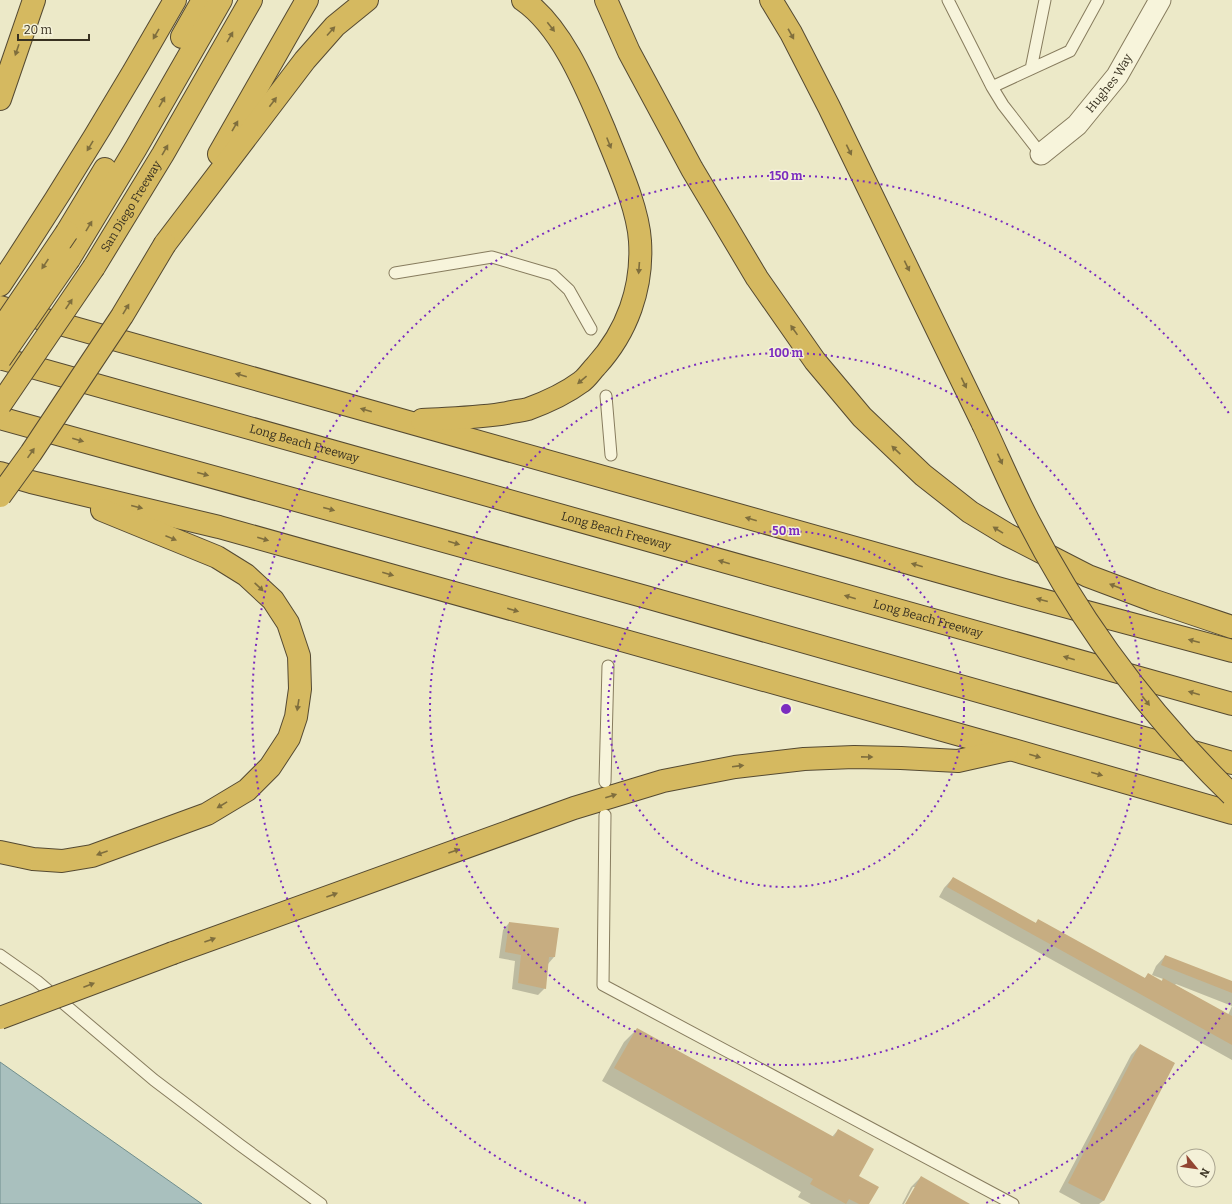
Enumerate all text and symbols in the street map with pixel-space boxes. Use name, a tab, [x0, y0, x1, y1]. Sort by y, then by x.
scale bar	[18, 16, 89, 42]
one-way arrow	[546, 22, 555, 33]
text: 20 m	[24, 23, 53, 37]
one-way arrow	[326, 26, 336, 36]
one-way arrow	[152, 28, 159, 40]
one-way arrow	[788, 28, 795, 39]
one-way arrow	[226, 31, 233, 43]
one-way arrow	[14, 45, 20, 57]
street label: Hughes Way	[1083, 51, 1135, 116]
one-way arrow	[159, 96, 166, 108]
one-way arrow	[269, 96, 278, 107]
one-way arrow	[231, 120, 238, 132]
one-way arrow	[607, 137, 613, 149]
one-way arrow	[86, 140, 93, 152]
one-way arrow	[162, 144, 169, 156]
one-way arrow	[846, 144, 852, 155]
street label: San Diego Freeway	[98, 158, 165, 255]
text: 150 m	[770, 169, 803, 183]
one-way arrow	[85, 220, 92, 232]
one-way arrow	[41, 259, 49, 269]
one-way arrow	[903, 261, 910, 272]
one-way arrow	[636, 262, 643, 274]
one-way arrow	[65, 298, 73, 309]
one-way arrow	[122, 304, 130, 314]
one-way arrow	[790, 325, 798, 336]
text: 100 m	[769, 346, 804, 360]
one-way arrow	[234, 372, 246, 378]
one-way arrow	[577, 376, 587, 385]
one-way arrow	[961, 378, 967, 389]
one-way arrow	[360, 407, 372, 413]
street label: Long Beach Freeway	[248, 421, 361, 466]
one-way arrow	[72, 437, 84, 443]
one-way arrow	[891, 445, 901, 455]
one-way arrow	[27, 447, 35, 458]
one-way arrow	[997, 453, 1003, 465]
one-way arrow	[197, 472, 210, 478]
one-way arrow	[130, 505, 143, 511]
one-way arrow	[323, 506, 335, 512]
street label: Long Beach Freeway	[560, 509, 673, 553]
one-way arrow	[745, 515, 757, 521]
text: 50 m	[772, 524, 800, 538]
one-way arrow	[992, 526, 1004, 533]
one-way arrow	[165, 536, 177, 542]
one-way arrow	[257, 536, 269, 542]
one-way arrow	[448, 540, 460, 546]
one-way arrow	[718, 559, 730, 565]
one-way arrow	[910, 562, 922, 568]
one-way arrow	[381, 572, 394, 578]
one-way arrow	[254, 583, 265, 592]
one-way arrow	[1109, 583, 1121, 589]
one-way arrow	[843, 594, 855, 600]
street label: Long Beach Freeway	[872, 597, 985, 641]
one-way arrow	[1036, 597, 1048, 603]
one-way arrow	[507, 607, 519, 613]
one-way arrow	[1188, 638, 1201, 644]
one-way arrow	[1063, 655, 1075, 661]
one-way arrow	[1188, 690, 1200, 696]
one-way arrow	[1142, 696, 1151, 707]
one-way arrow	[295, 699, 301, 711]
centre of rings	[779, 702, 793, 716]
one-way arrow	[1029, 753, 1041, 759]
one-way arrow	[861, 754, 874, 760]
one-way arrow	[732, 763, 744, 770]
one-way arrow	[1091, 771, 1103, 777]
one-way arrow	[606, 793, 618, 799]
one-way arrow	[216, 801, 228, 808]
one-way arrow	[448, 847, 460, 853]
one-way arrow	[96, 850, 108, 856]
one-way arrow	[326, 891, 338, 897]
one-way arrow	[204, 936, 216, 942]
one-way arrow	[83, 981, 95, 987]
north arrow	[1176, 1148, 1216, 1188]
text: N	[1196, 1166, 1212, 1180]

